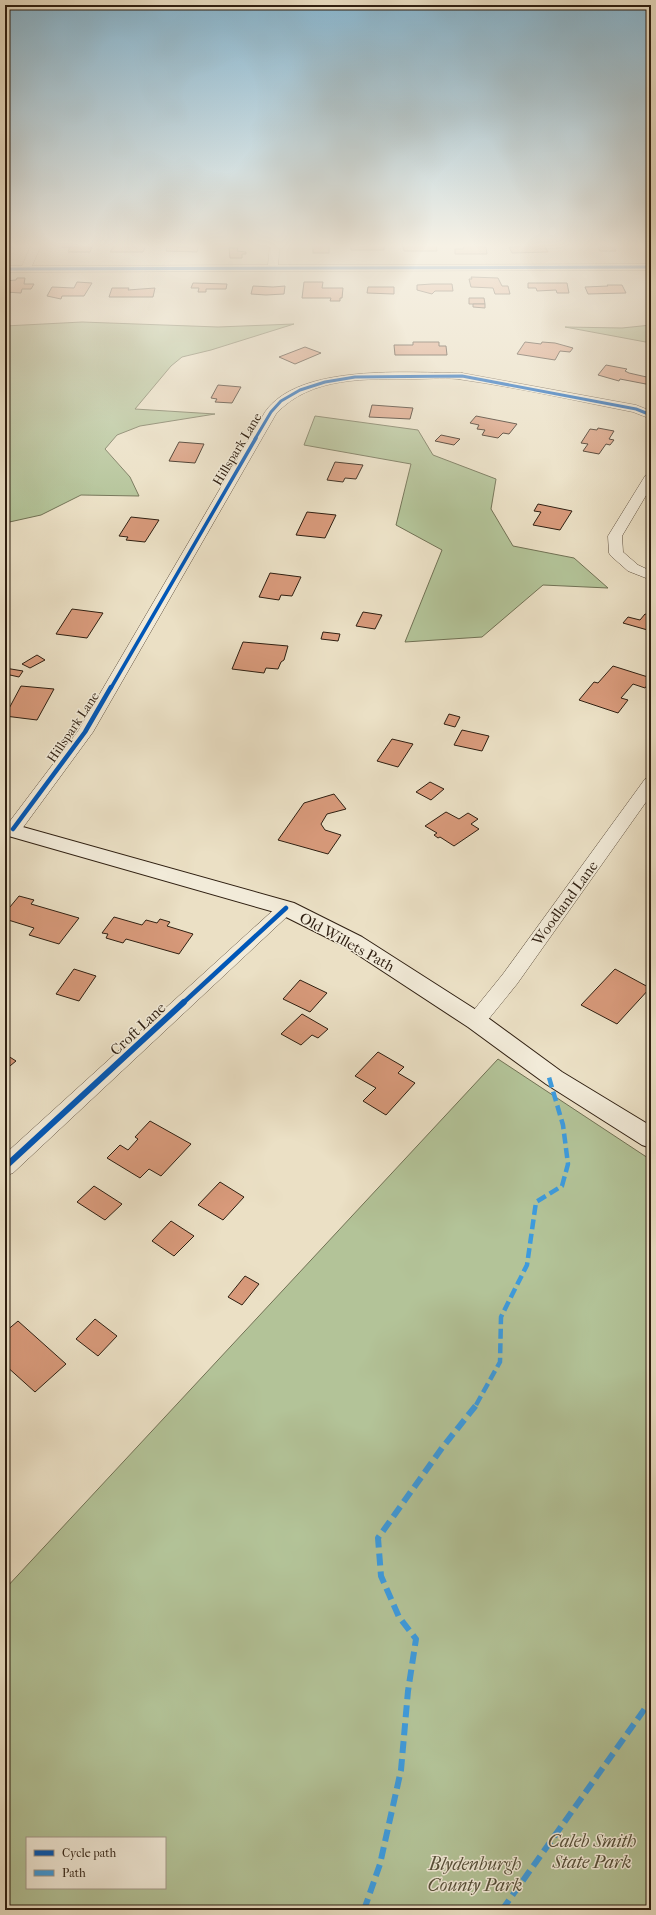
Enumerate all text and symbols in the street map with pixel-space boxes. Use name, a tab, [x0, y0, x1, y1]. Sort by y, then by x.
street label: Hillspark Lane	[209, 410, 265, 488]
street label: Hillspark Lane	[44, 688, 102, 765]
street label: Woodland Lane	[528, 857, 602, 950]
street label: Old Willets Path	[296, 909, 398, 976]
street label: Croft Lane	[106, 998, 170, 1059]
park label: Caleb Smith State Park	[548, 1831, 636, 1873]
legend	[26, 1837, 166, 1889]
text: Cycle path	[62, 1846, 117, 1860]
park label: Blydenburgh County Park	[428, 1854, 522, 1896]
text: Path	[62, 1866, 86, 1880]

